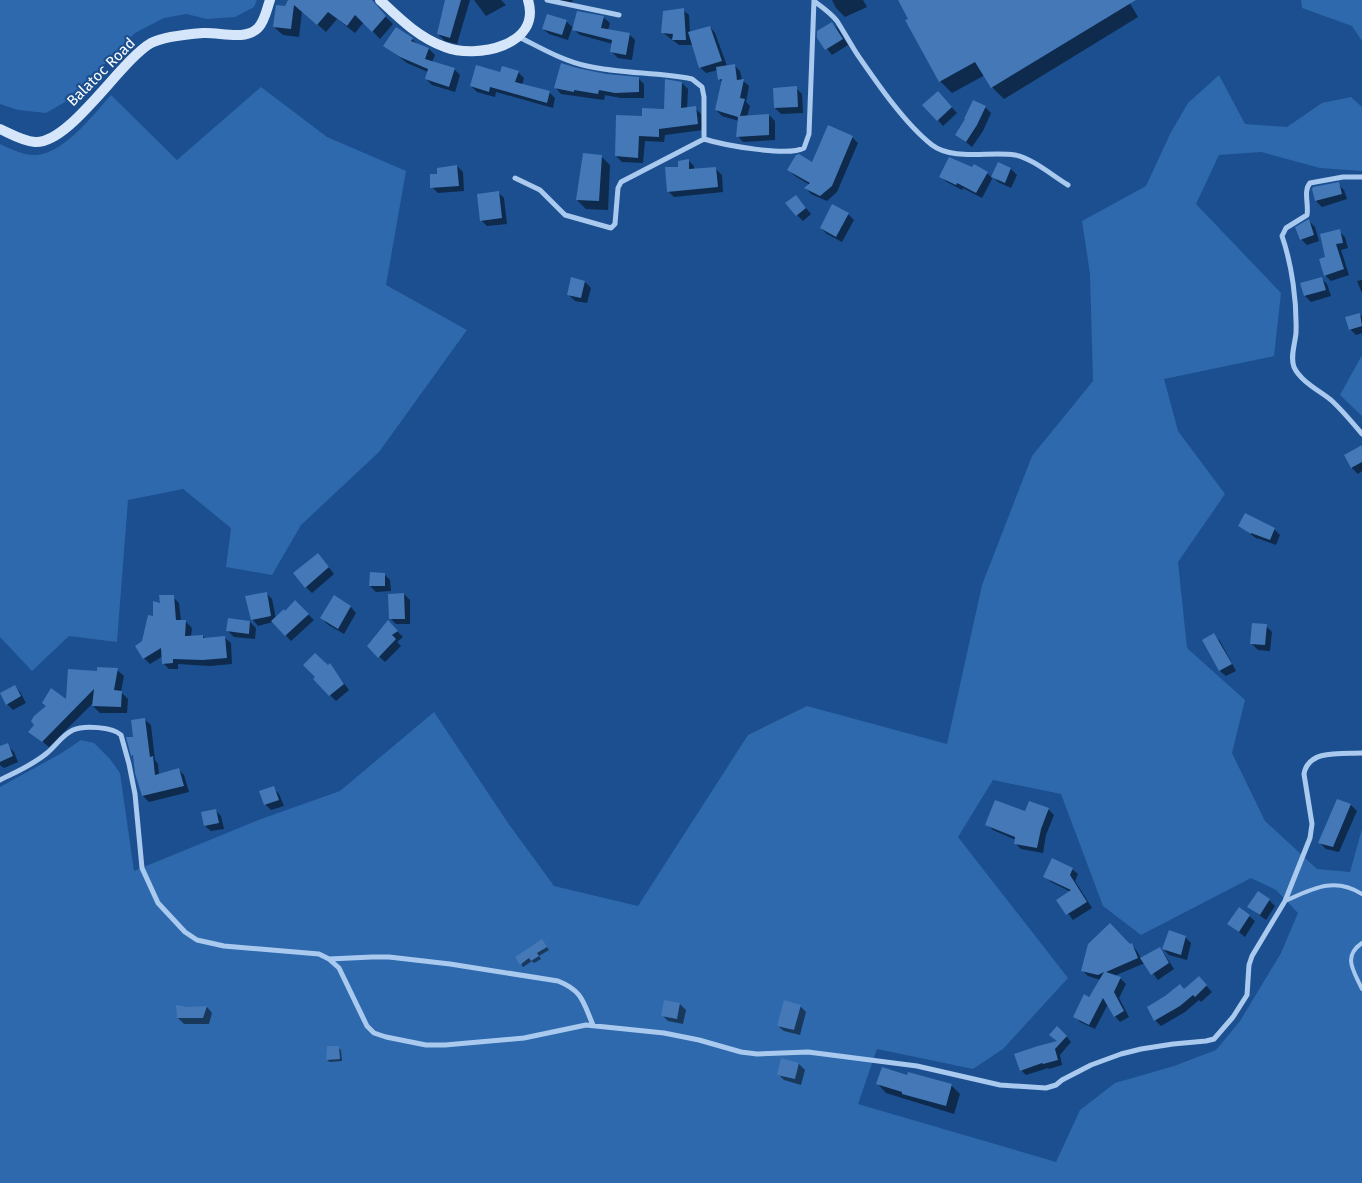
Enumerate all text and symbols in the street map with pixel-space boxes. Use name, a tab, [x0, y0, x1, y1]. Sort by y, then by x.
street label: Balatoc Road	[63, 34, 139, 110]

